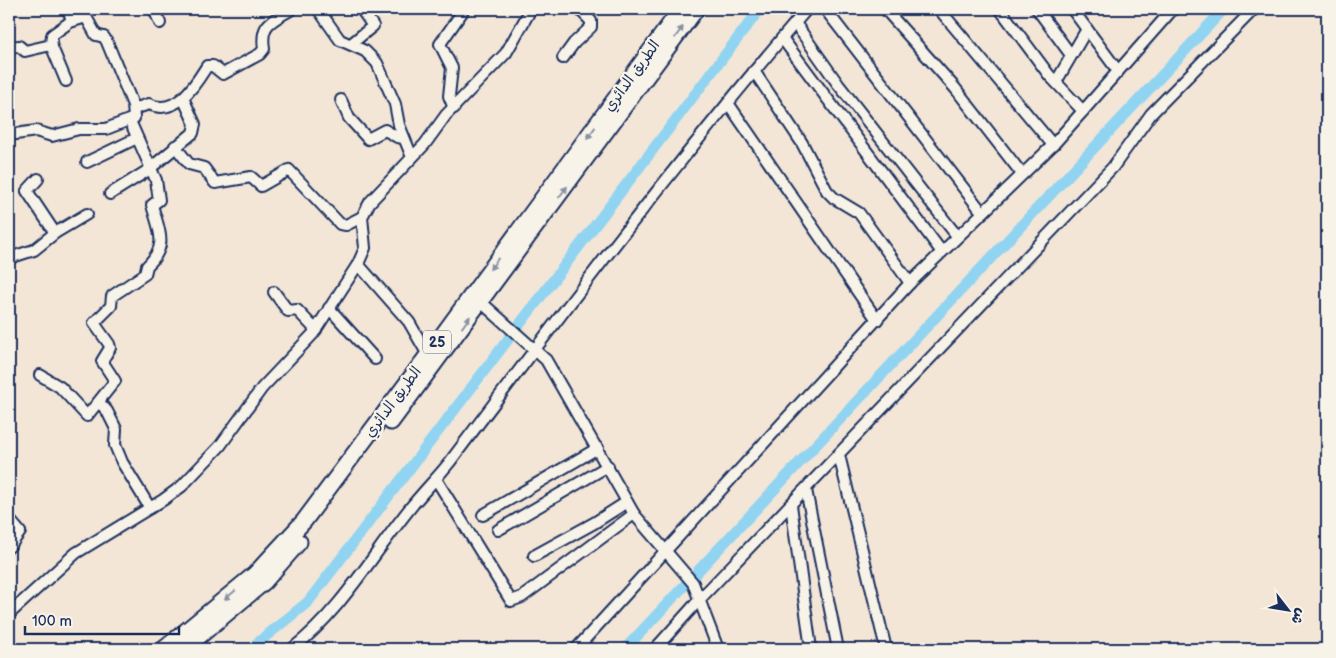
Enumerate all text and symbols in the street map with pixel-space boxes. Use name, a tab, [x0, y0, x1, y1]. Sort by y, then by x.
one-way arrow	[674, 25, 684, 39]
street label: الطريق الدائري	[600, 37, 665, 116]
one-way arrow	[585, 126, 596, 139]
one-way arrow	[557, 186, 568, 199]
one-way arrow	[489, 257, 499, 271]
one-way arrow	[461, 316, 471, 329]
road number: 25	[423, 331, 451, 354]
street label: الطريق الدائري	[360, 363, 427, 442]
north arrow	[1264, 586, 1314, 636]
one-way arrow	[224, 589, 236, 600]
scale bar	[25, 603, 179, 635]
text: ش	[1287, 605, 1310, 627]
text: 100 m	[32, 612, 72, 631]

